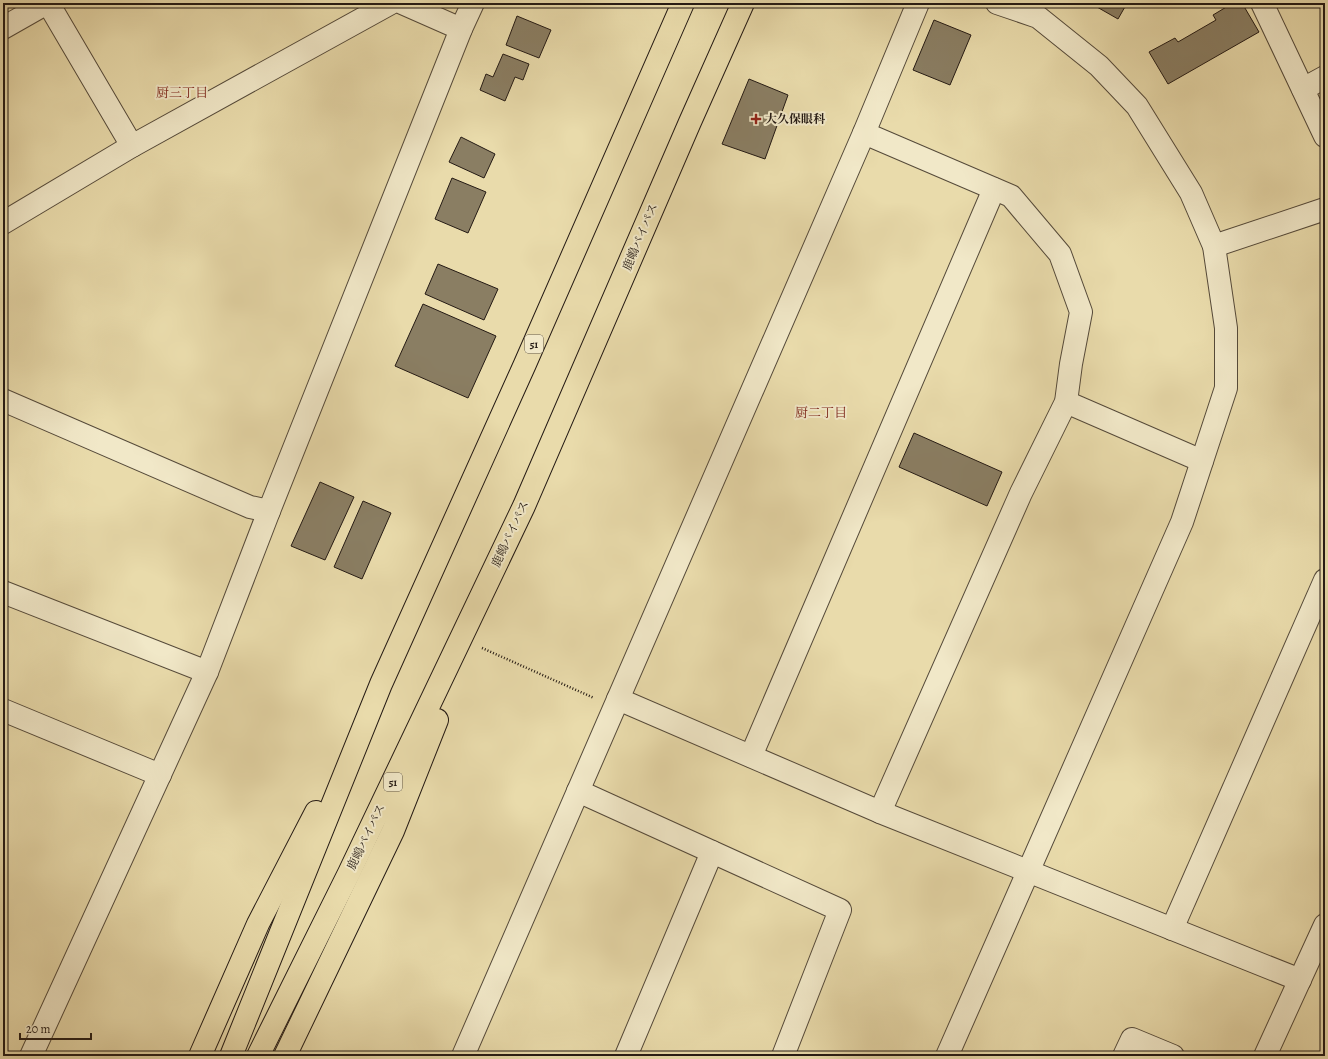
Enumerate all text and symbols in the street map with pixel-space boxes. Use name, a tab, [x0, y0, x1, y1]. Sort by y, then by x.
district label: 厨三丁目	[156, 84, 208, 101]
place label: 大久保眼科	[765, 111, 826, 127]
marker: 大久保眼科	[750, 113, 762, 125]
street label: 鹿嶋バイパス	[619, 201, 661, 273]
road number: 51	[525, 335, 543, 353]
district label: 厨二丁目	[795, 404, 847, 421]
street label: 鹿嶋バイパス	[488, 498, 532, 570]
road number: 51	[384, 773, 402, 791]
street label: 鹿嶋バイパス	[343, 801, 389, 873]
scale bar	[20, 1015, 91, 1041]
text: 20 m	[26, 1021, 50, 1037]

